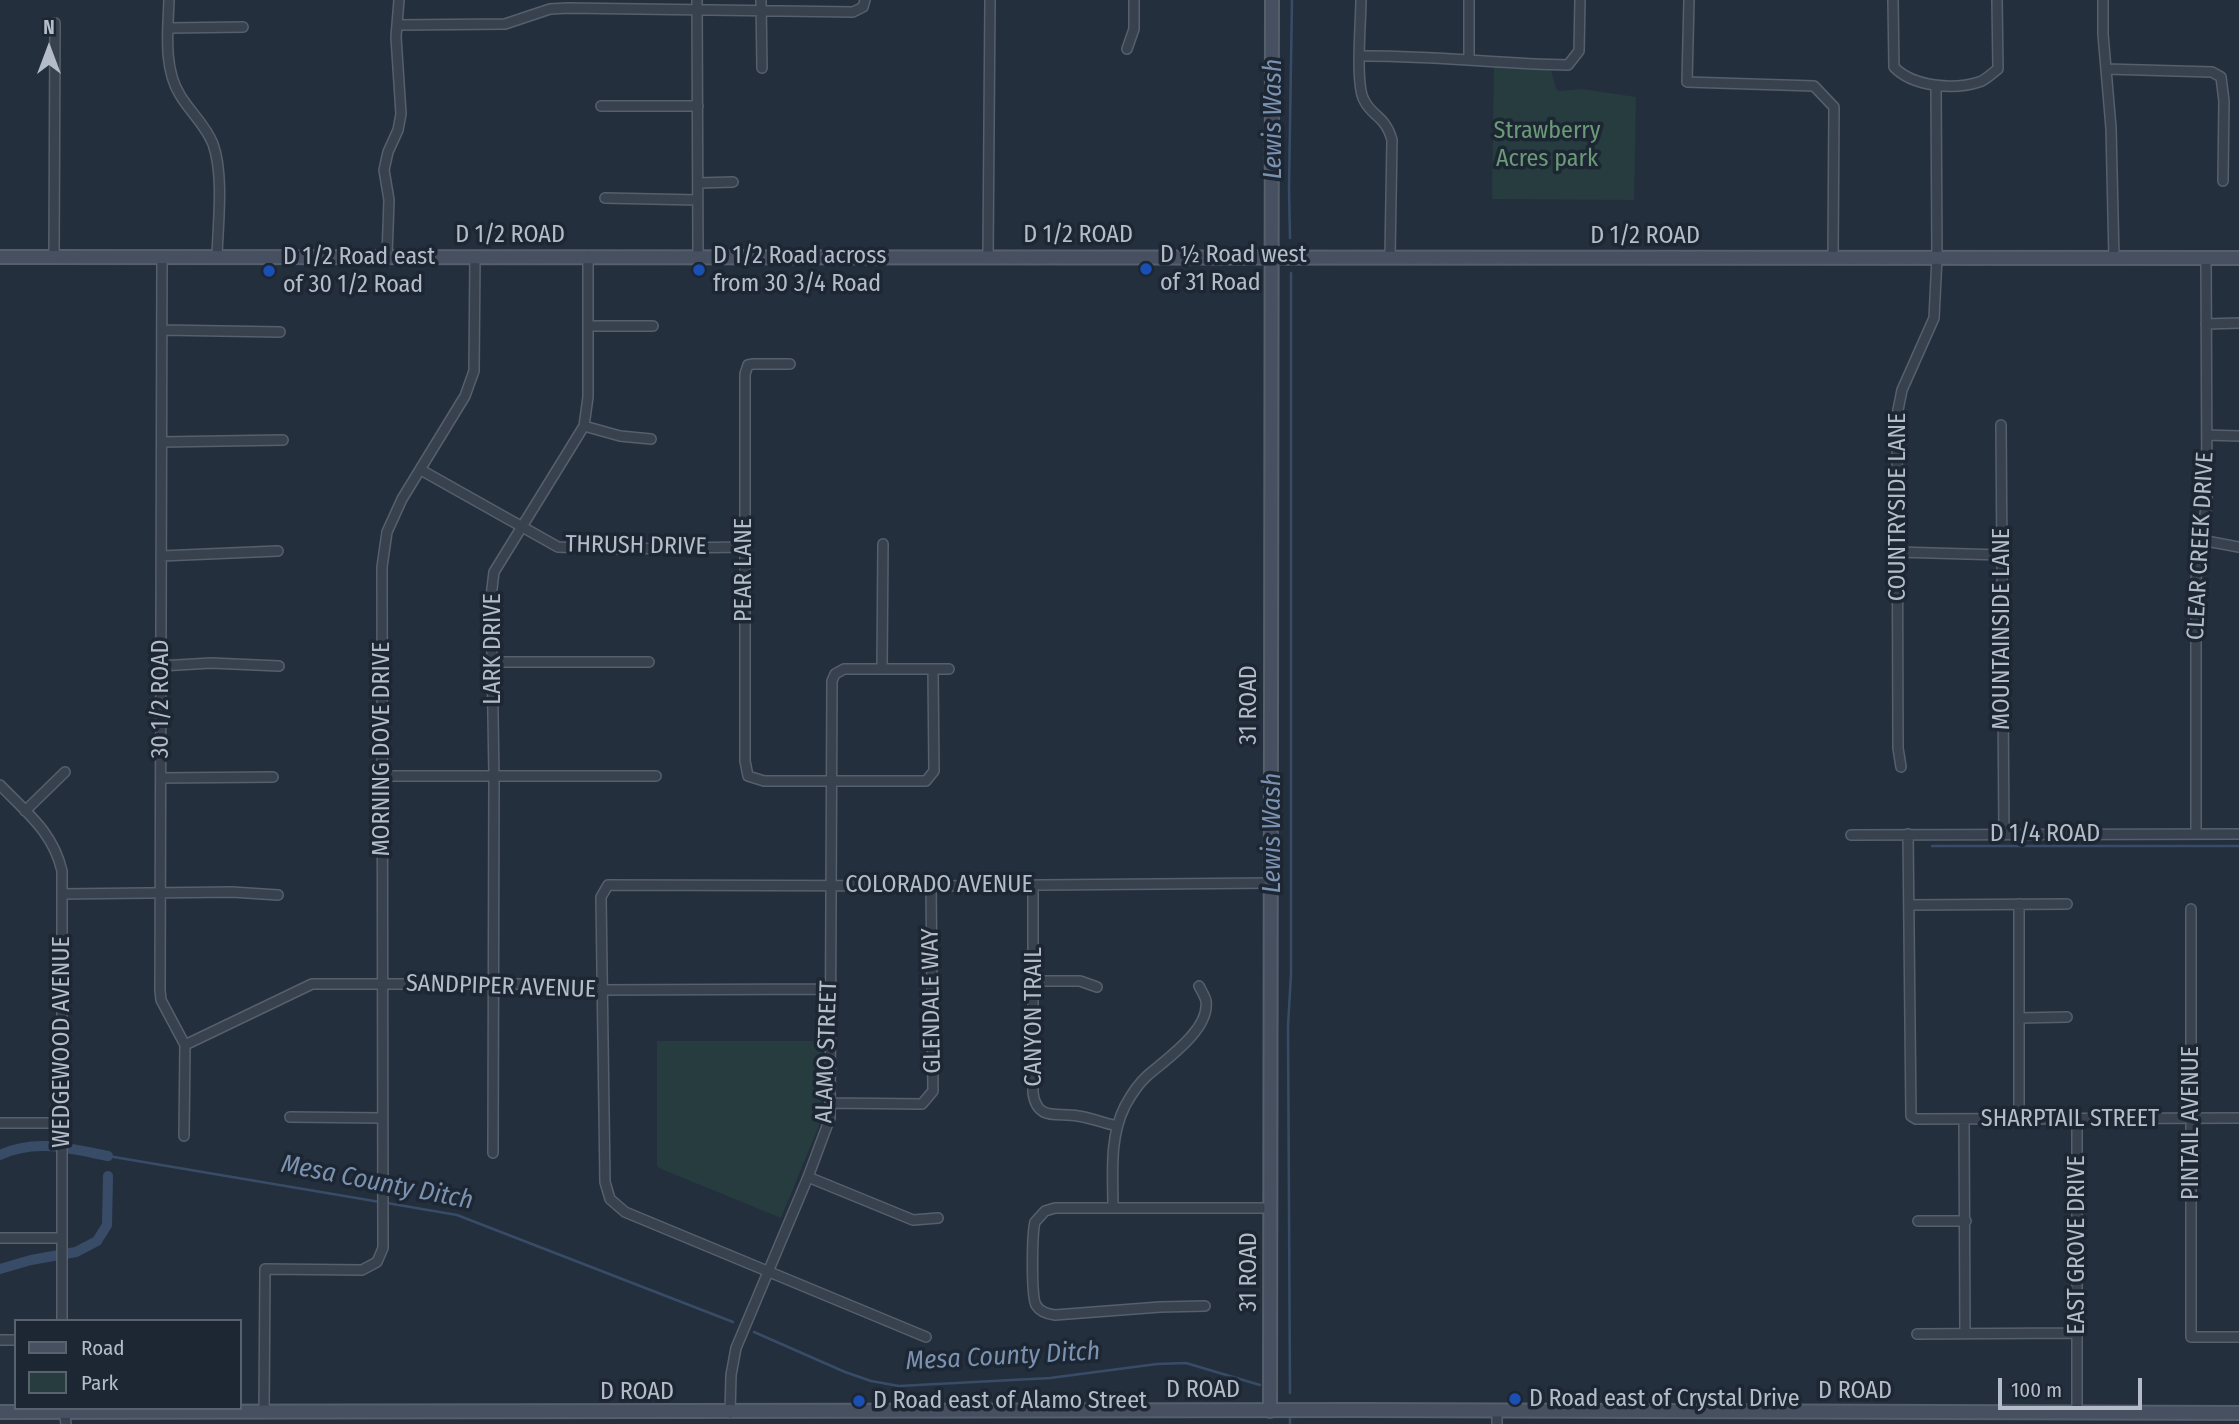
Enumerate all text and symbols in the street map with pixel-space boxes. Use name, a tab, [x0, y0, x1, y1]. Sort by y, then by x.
north arrow	[14, 14, 84, 84]
text: N	[43, 16, 55, 39]
water label: Lewis Wash	[1258, 59, 1290, 179]
park label: Strawberry Acres park	[1494, 117, 1600, 173]
street label: D 1/2 ROAD	[455, 221, 565, 249]
street label: D 1/2 ROAD	[1023, 221, 1133, 249]
street label: D 1/2 ROAD	[1590, 222, 1700, 250]
place label: D ½ Road west of 31 Road	[1160, 241, 1307, 297]
place label: D 1/2 Road across from 30 3/4 Road	[713, 242, 886, 298]
place label: D 1/2 Road east of 30 1/2 Road	[283, 243, 435, 299]
marker: D ½ Road west of 31 Road	[1138, 261, 1154, 277]
marker: D 1/2 Road across from 30 3/4 Road	[691, 262, 707, 278]
marker: D 1/2 Road east of 30 1/2 Road	[261, 263, 277, 279]
street label: COUNTRYSIDE LANE	[1884, 413, 1912, 601]
street label: CLEAR CREEK DRIVE	[2182, 451, 2220, 641]
street label: PEAR LANE	[730, 518, 758, 622]
street label: MOUNTAINSIDE LANE	[1988, 528, 2016, 730]
street label: THRUSH DRIVE	[565, 530, 707, 562]
street label: LARK DRIVE	[479, 593, 507, 705]
street label: 30 1/2 ROAD	[147, 639, 175, 759]
street label: MORNING DOVE DRIVE	[368, 642, 396, 856]
street label: 31 ROAD	[1235, 665, 1263, 745]
water label: Lewis Wash	[1257, 773, 1289, 893]
street label: D 1/4 ROAD	[1990, 820, 2100, 848]
street label: COLORADO AVENUE	[845, 871, 1033, 899]
street label: GLENDALE WAY	[916, 928, 948, 1074]
street label: WEDGEWOOD AVENUE	[48, 936, 76, 1148]
street label: CANYON TRAIL	[1020, 947, 1048, 1087]
street label: SANDPIPER AVENUE	[406, 969, 596, 1005]
street label: ALAMO STREET	[810, 980, 844, 1124]
street label: PINTAIL AVENUE	[2177, 1046, 2205, 1200]
street label: SHARPTAIL STREET	[1981, 1105, 2159, 1133]
water label: Mesa County Ditch	[278, 1149, 476, 1217]
street label: EAST GROVE DRIVE	[2063, 1155, 2091, 1335]
street label: 31 ROAD	[1235, 1232, 1263, 1312]
legend	[14, 1319, 242, 1410]
text: Road	[81, 1335, 125, 1361]
water label: Mesa County Ditch	[905, 1336, 1101, 1378]
scale bar	[2001, 1364, 2144, 1408]
text: Park	[81, 1370, 118, 1396]
street label: D ROAD	[1166, 1376, 1240, 1404]
street label: D ROAD	[1818, 1377, 1892, 1405]
text: 100 m	[2011, 1377, 2062, 1403]
street label: D ROAD	[600, 1378, 674, 1406]
place label: D Road east of Crystal Drive	[1529, 1385, 1800, 1413]
place label: D Road east of Alamo Street	[873, 1387, 1147, 1415]
marker: D Road east of Crystal Drive	[1507, 1391, 1523, 1407]
marker: D Road east of Alamo Street	[851, 1393, 867, 1409]

